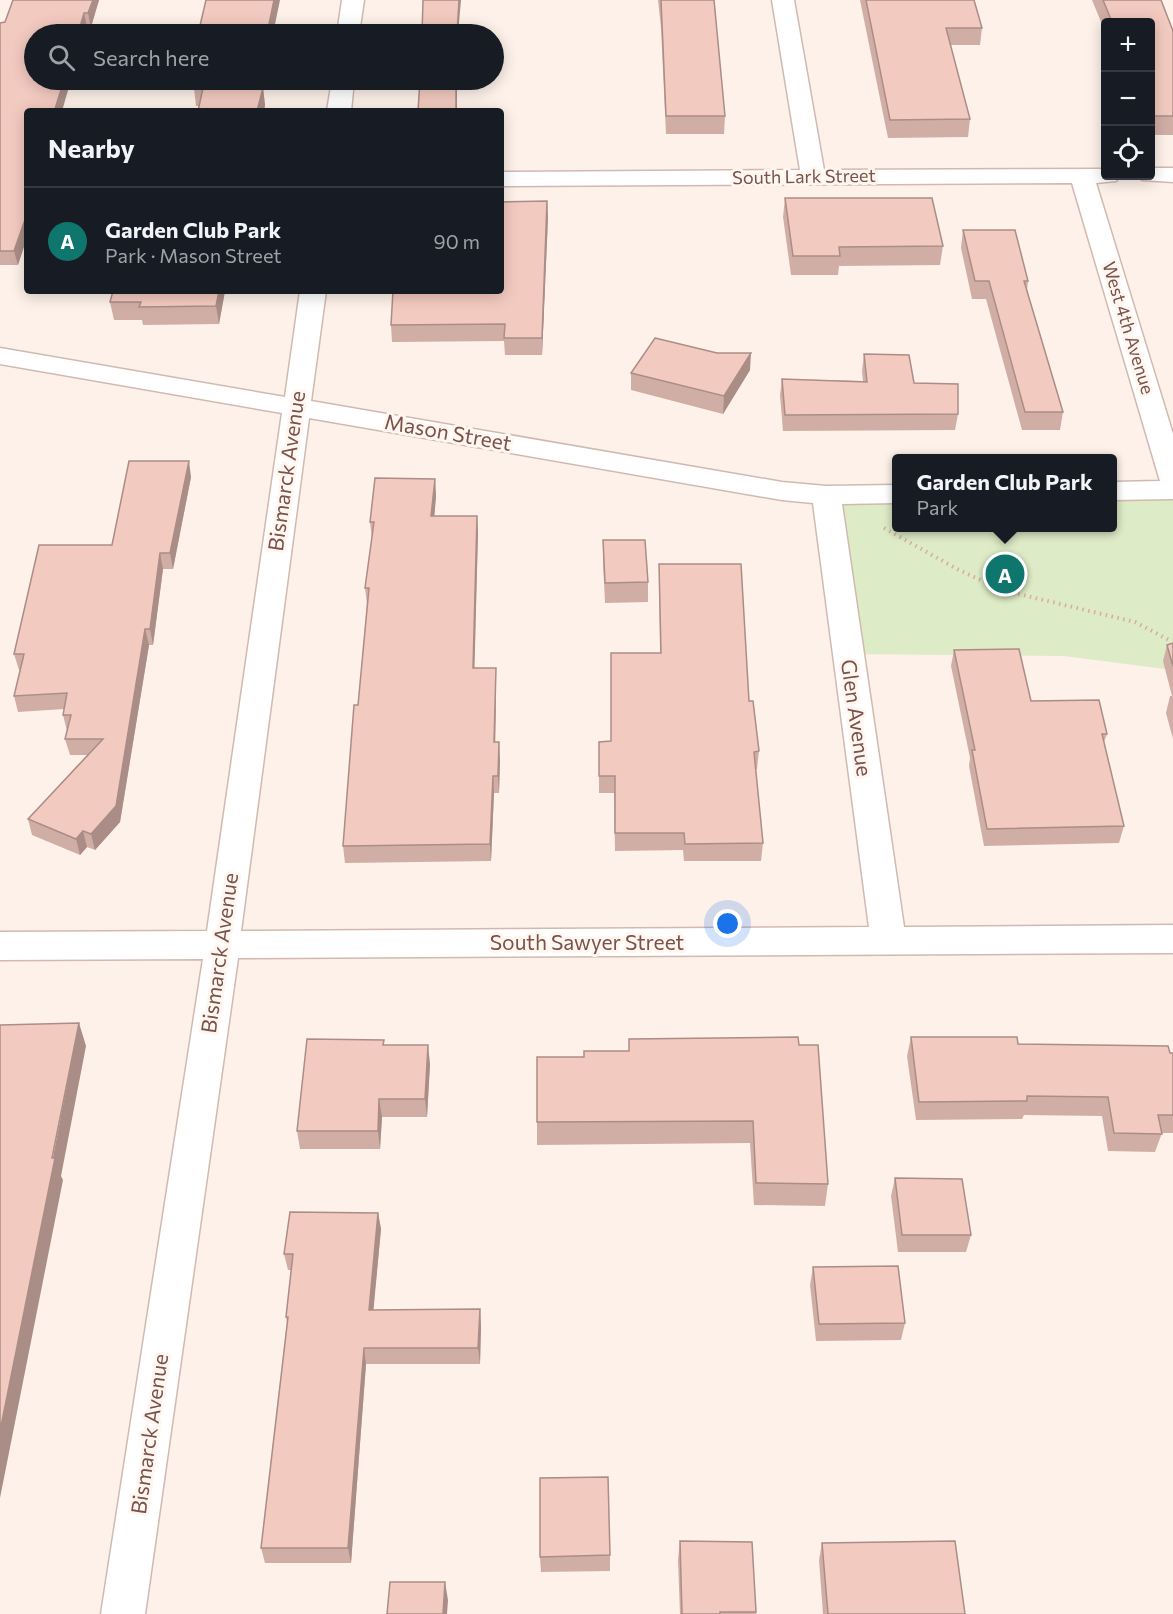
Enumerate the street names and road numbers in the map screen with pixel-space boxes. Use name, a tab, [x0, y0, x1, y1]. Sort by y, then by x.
street label: South Lark Street	[732, 164, 876, 188]
street label: West 4th Avenue	[1098, 259, 1160, 397]
street label: Bismarck Avenue	[262, 389, 309, 553]
street label: Mason Street	[383, 408, 514, 455]
street label: Glen Avenue	[837, 658, 878, 778]
street label: Bismarck Avenue	[195, 871, 242, 1035]
street label: South Sawyer Street	[490, 929, 684, 954]
street label: Bismarck Avenue	[125, 1352, 172, 1516]

